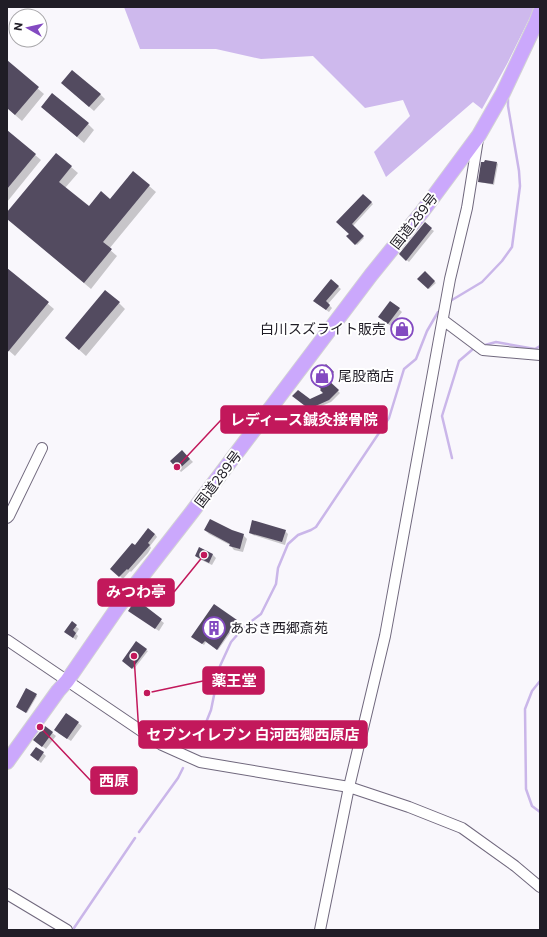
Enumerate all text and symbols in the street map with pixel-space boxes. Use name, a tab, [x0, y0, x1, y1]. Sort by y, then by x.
north arrow	[8, 8, 48, 48]
text: N	[11, 22, 25, 32]
street label: 国道289号	[386, 189, 441, 252]
shop icon: 白川スズライト販売	[389, 316, 415, 342]
place label: 白川スズライト販売	[260, 320, 386, 337]
shop icon: 尾股商店	[309, 363, 335, 389]
place label: 尾股商店	[338, 367, 394, 384]
callout: レディース鍼灸接骨院	[221, 406, 387, 433]
text: レディース鍼灸接骨院	[230, 410, 378, 428]
street label: 国道289号	[191, 447, 244, 510]
callout: みつわ亭	[98, 579, 174, 606]
text: みつわ亭	[106, 582, 166, 600]
building icon: あおき西郷斎苑	[201, 615, 227, 641]
place label: あおき西郷斎苑	[230, 619, 328, 636]
callout: 薬王堂	[203, 667, 264, 694]
text: 薬王堂	[211, 671, 257, 689]
callout: セブンイレブン 白河西郷西原店	[139, 721, 367, 748]
text: セブンイレブン 白河西郷西原店	[147, 725, 359, 743]
callout: 西原	[91, 767, 137, 794]
text: 西原	[99, 771, 129, 789]

